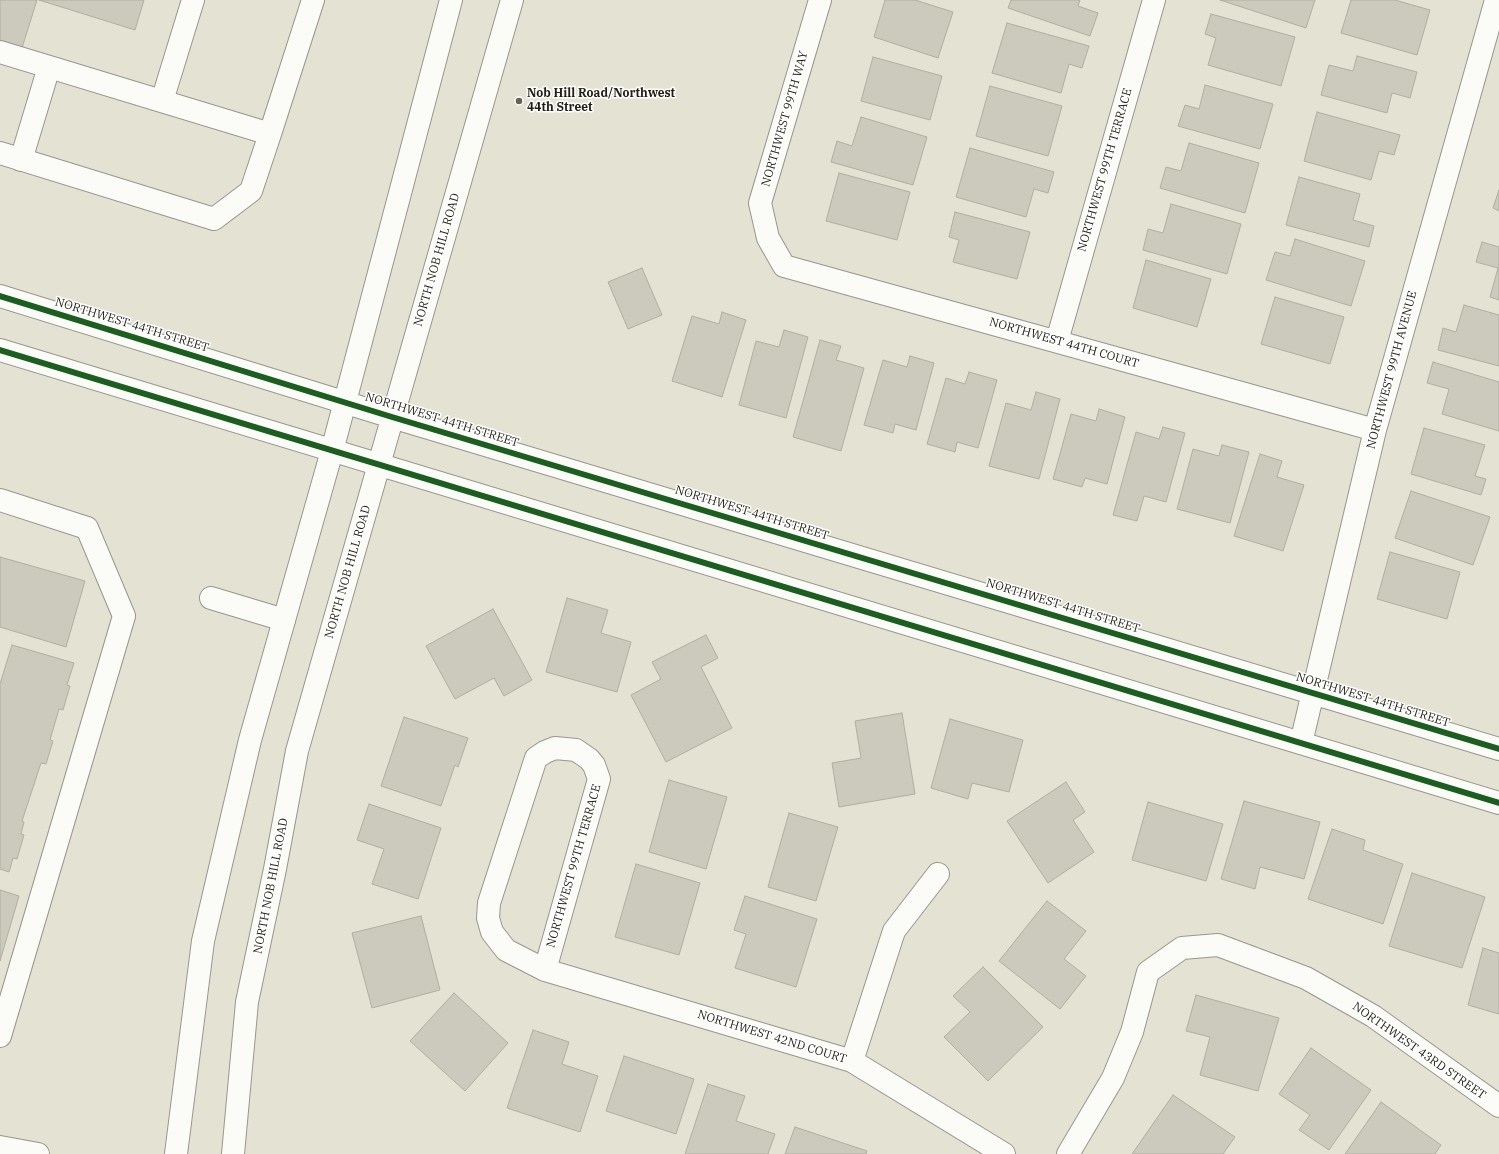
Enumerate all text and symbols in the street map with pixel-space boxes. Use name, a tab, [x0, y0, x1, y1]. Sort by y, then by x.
street label: NORTHWEST 99TH WAY	[759, 49, 811, 189]
place label: Nob Hill Road/Northwest 44th Street	[527, 87, 675, 115]
street label: NORTHWEST 99TH TERRACE	[1075, 87, 1135, 253]
marker: Nob Hill Road/Northwest 44th Street	[514, 96, 524, 106]
street label: NORTH NOB HILL ROAD	[411, 192, 463, 328]
street label: NORTHWEST 99TH AVENUE	[1364, 289, 1420, 451]
street label: NORTHWEST 44TH STREET	[53, 295, 211, 355]
street label: NORTHWEST 44TH COURT	[988, 315, 1140, 371]
street label: NORTHWEST 44TH STREET	[363, 390, 521, 450]
street label: NORTHWEST 44TH STREET	[673, 483, 831, 543]
street label: NORTH NOB HILL ROAD	[322, 504, 374, 640]
street label: NORTHWEST 44TH STREET	[984, 576, 1142, 636]
street label: NORTHWEST 44TH STREET	[1294, 670, 1452, 730]
street label: NORTHWEST 99TH TERRACE	[544, 783, 604, 949]
street label: NORTH NOB HILL ROAD	[251, 817, 291, 955]
street label: NORTHWEST 43RD STREET	[1350, 999, 1488, 1103]
street label: NORTHWEST 42ND COURT	[696, 1007, 848, 1067]

